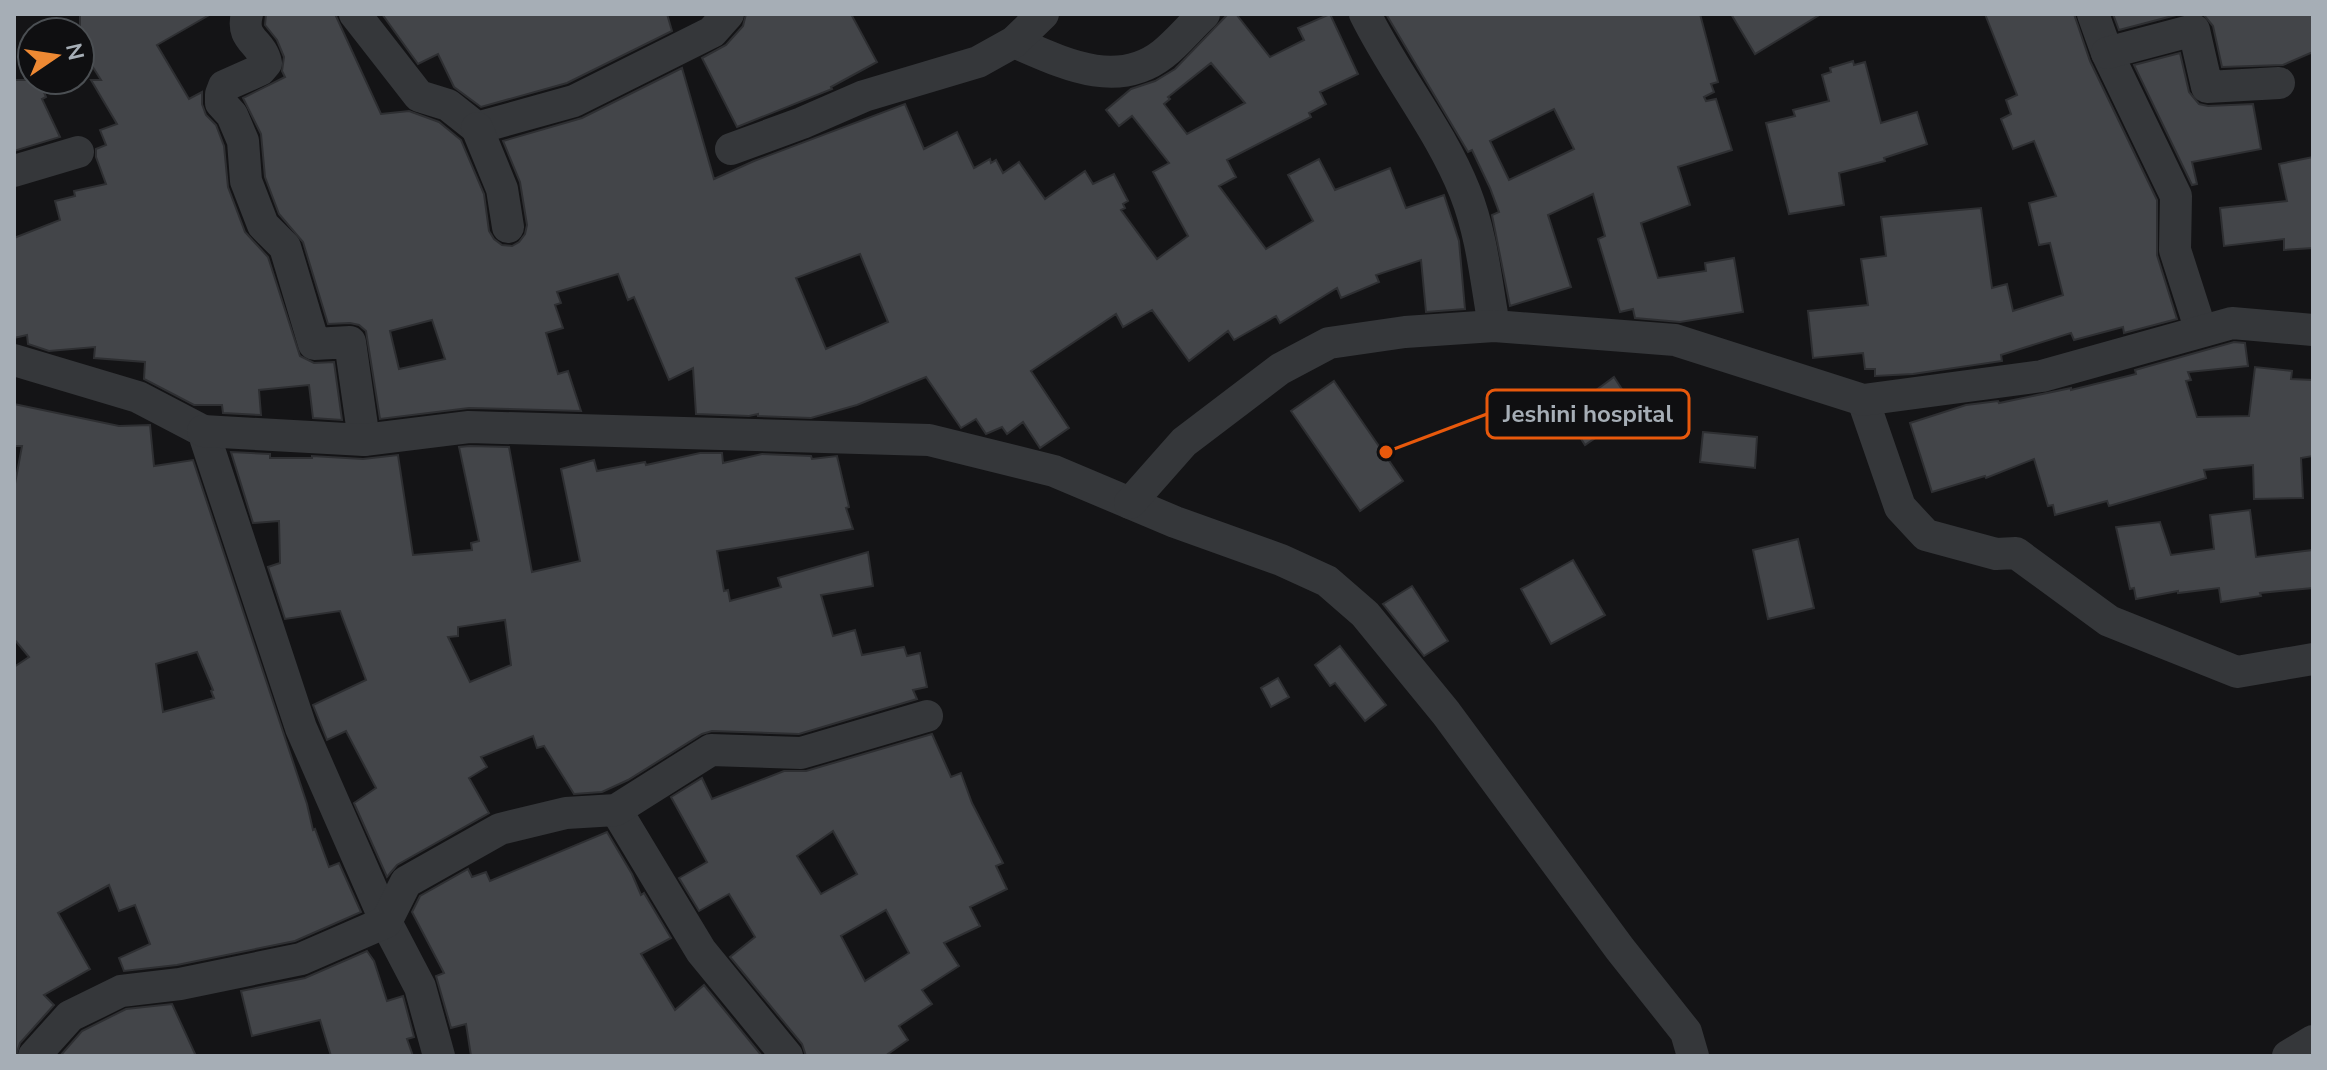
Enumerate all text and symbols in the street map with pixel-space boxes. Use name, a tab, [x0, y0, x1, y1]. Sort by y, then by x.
north arrow	[16, 16, 96, 96]
text: N	[58, 40, 91, 63]
callout: Jeshini hospital	[1487, 390, 1689, 438]
text: Jeshini hospital	[1502, 398, 1673, 430]

